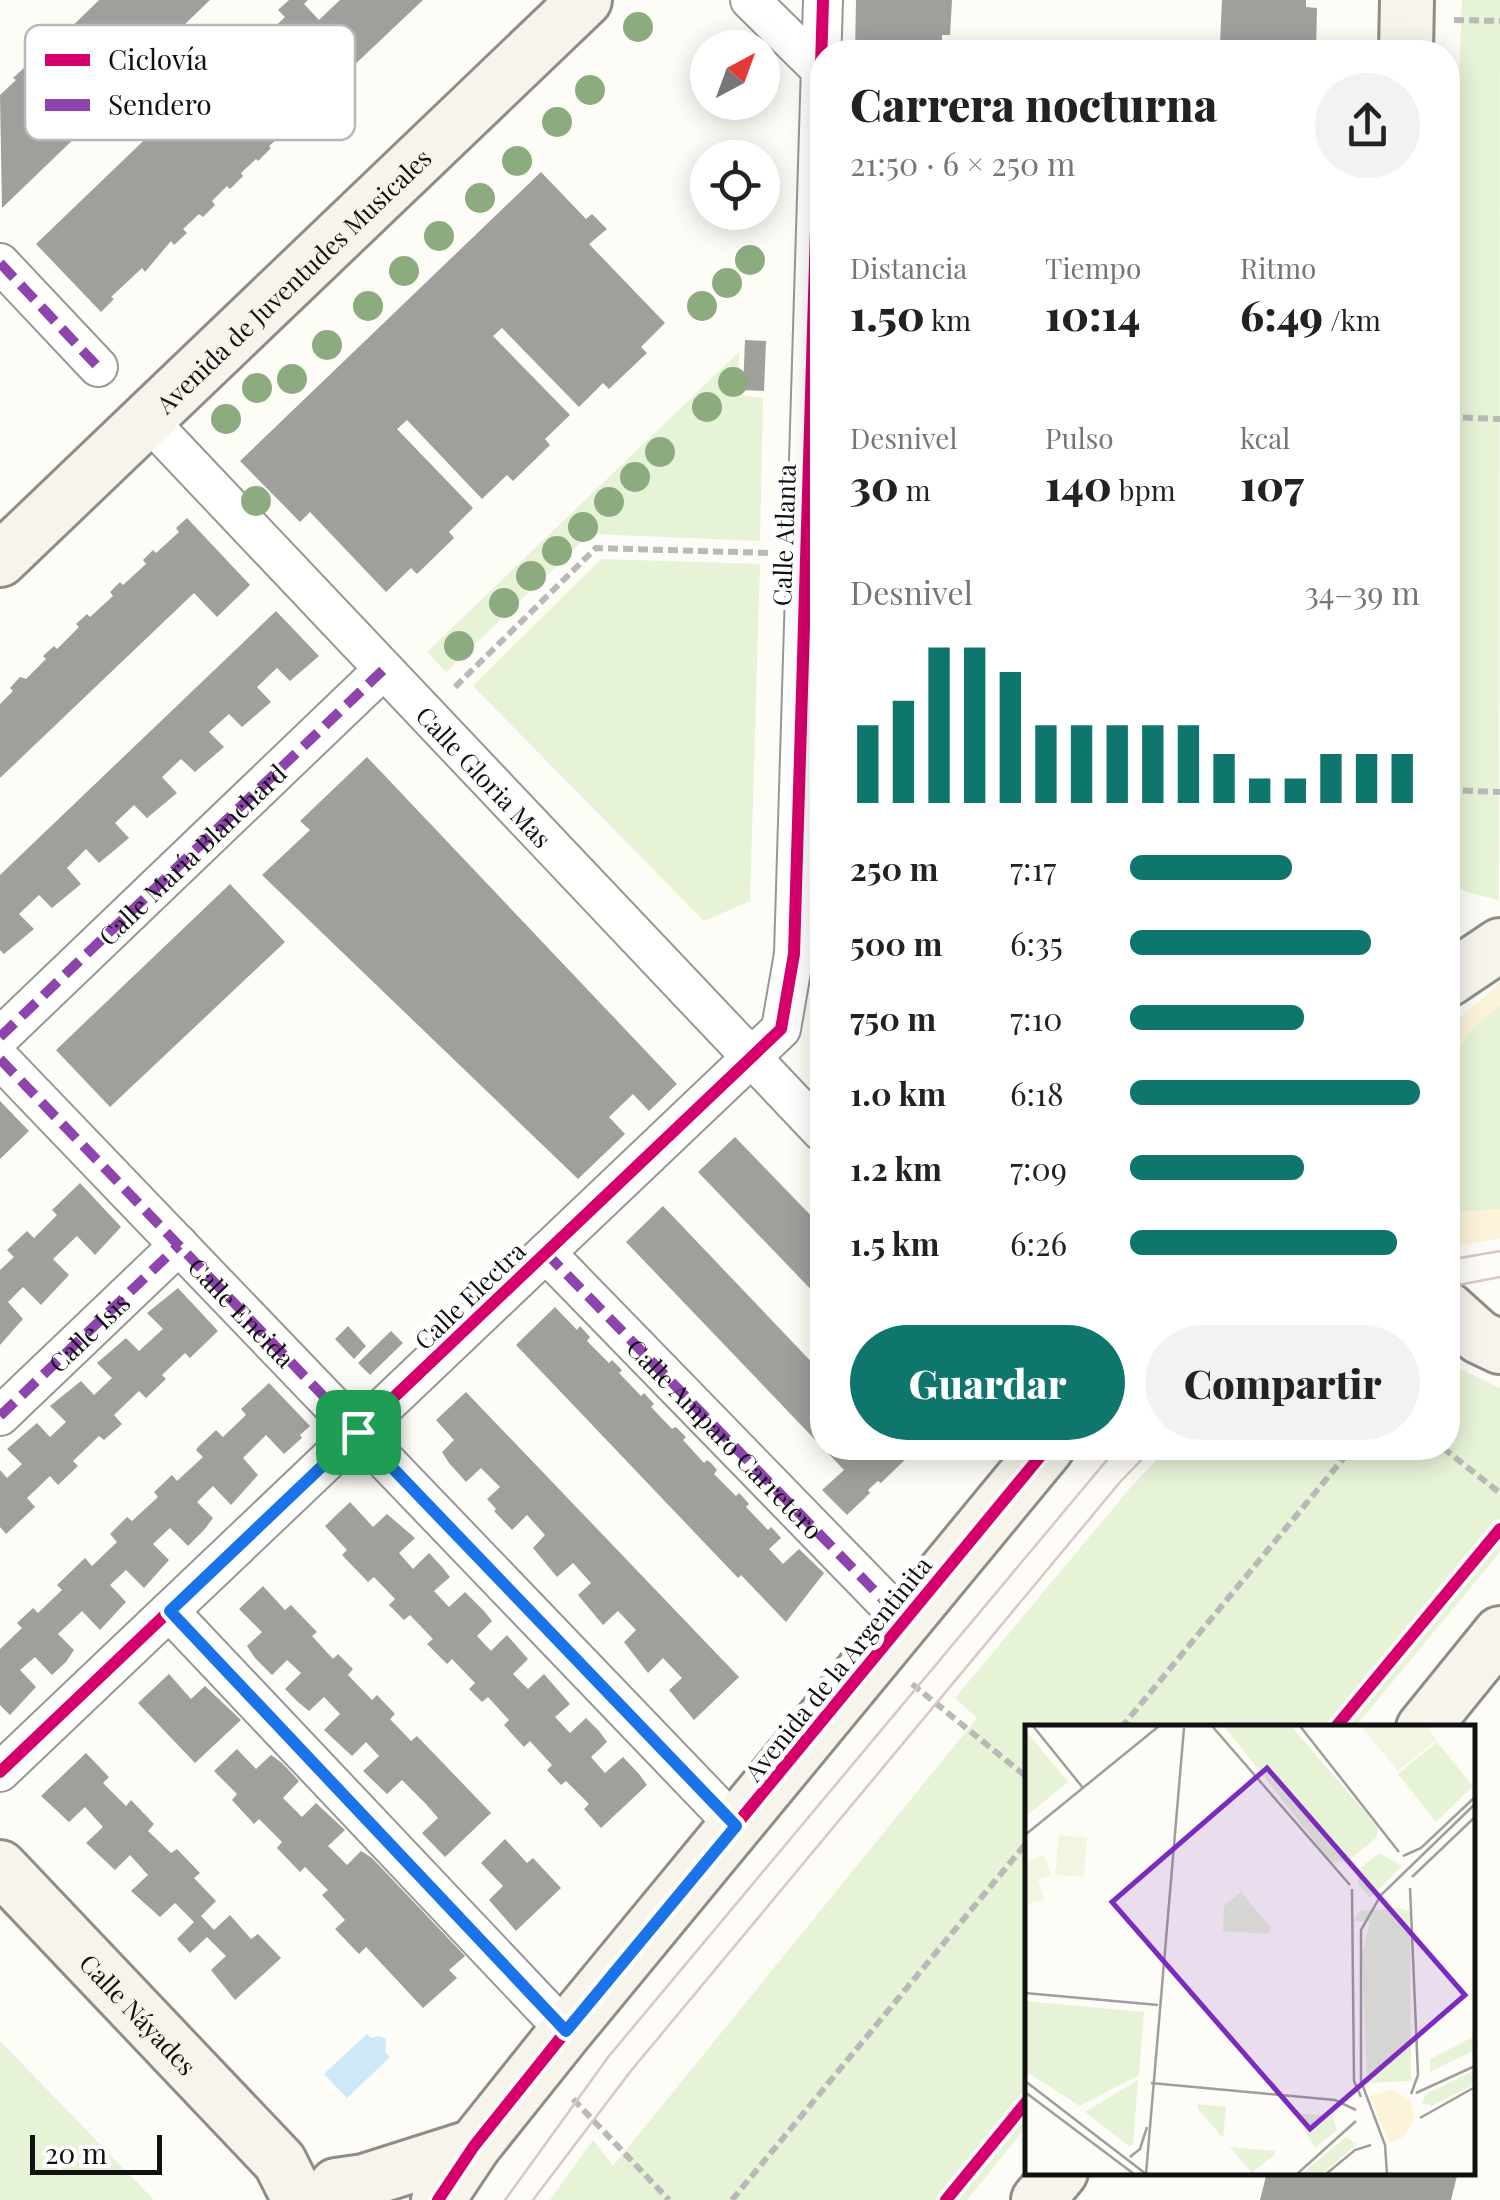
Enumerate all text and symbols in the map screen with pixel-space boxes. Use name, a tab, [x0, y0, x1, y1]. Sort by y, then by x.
legend	[25, 25, 355, 140]
north arrow	[690, 30, 780, 120]
map controls	[690, 30, 780, 230]
text: Ciclovía	[108, 40, 208, 77]
text: Carrera nocturna	[850, 73, 1217, 133]
button: share	[1315, 73, 1420, 178]
text: Sendero	[108, 85, 212, 122]
street label: Avenida de Juventudes Musicales	[147, 140, 437, 420]
button: locate	[690, 140, 780, 230]
text: 21:50 · 6 × 250 m	[850, 141, 1076, 184]
text: Distancia	[850, 249, 967, 286]
text: Tiempo	[1045, 249, 1141, 286]
text: Ritmo	[1240, 249, 1316, 286]
text: 1.50	[850, 286, 925, 342]
text: 10:14	[1045, 286, 1140, 342]
text: 6:49	[1240, 286, 1323, 342]
text: km	[925, 301, 971, 338]
text: /km	[1323, 301, 1381, 338]
text: Desnivel	[850, 419, 957, 456]
text: Pulso	[1045, 419, 1114, 456]
text: kcal	[1240, 419, 1290, 456]
text: 30	[850, 456, 899, 512]
text: 140	[1045, 456, 1112, 512]
text: 107	[1240, 456, 1304, 512]
street label: Calle Atlanta	[764, 463, 802, 607]
text: m	[899, 471, 931, 508]
text: bpm	[1112, 471, 1176, 508]
text: Desnivel	[850, 570, 973, 613]
text: 34–39 m	[1304, 570, 1420, 613]
street label: Calle Gloria Mas	[410, 698, 560, 854]
street label: Calle María Blanchard	[90, 756, 292, 951]
text: 250 m	[850, 846, 938, 889]
text: 7:17	[1010, 846, 1056, 889]
text: 500 m	[850, 921, 942, 964]
text: 6:35	[1010, 921, 1063, 964]
text: 750 m	[850, 996, 936, 1039]
text: 7:10	[1010, 996, 1063, 1039]
text: 1.0 km	[850, 1071, 946, 1114]
text: 6:18	[1010, 1071, 1064, 1114]
text: 1.2 km	[850, 1146, 942, 1189]
text: 7:09	[1010, 1146, 1067, 1189]
text: 1.5 km	[850, 1221, 939, 1264]
text: 6:26	[1010, 1221, 1067, 1264]
street label: Calle Electra	[406, 1233, 532, 1356]
street label: Calle Eneida	[182, 1250, 303, 1374]
street label: Calle Isis	[40, 1285, 136, 1378]
button: Guardar	[850, 1325, 1125, 1440]
button: Compartir	[1145, 1325, 1420, 1440]
street label: Calle Amparo Carretero	[621, 1331, 831, 1545]
pin	[316, 1390, 401, 1475]
icon: arrive	[331, 1405, 386, 1460]
street label: Avenida de la Argentinita	[735, 1548, 938, 1788]
inset map	[1025, 1725, 1475, 2175]
street label: Calle Náyades	[74, 1946, 205, 2081]
scale bar	[30, 2130, 162, 2174]
text: 20 m	[45, 2134, 107, 2171]

